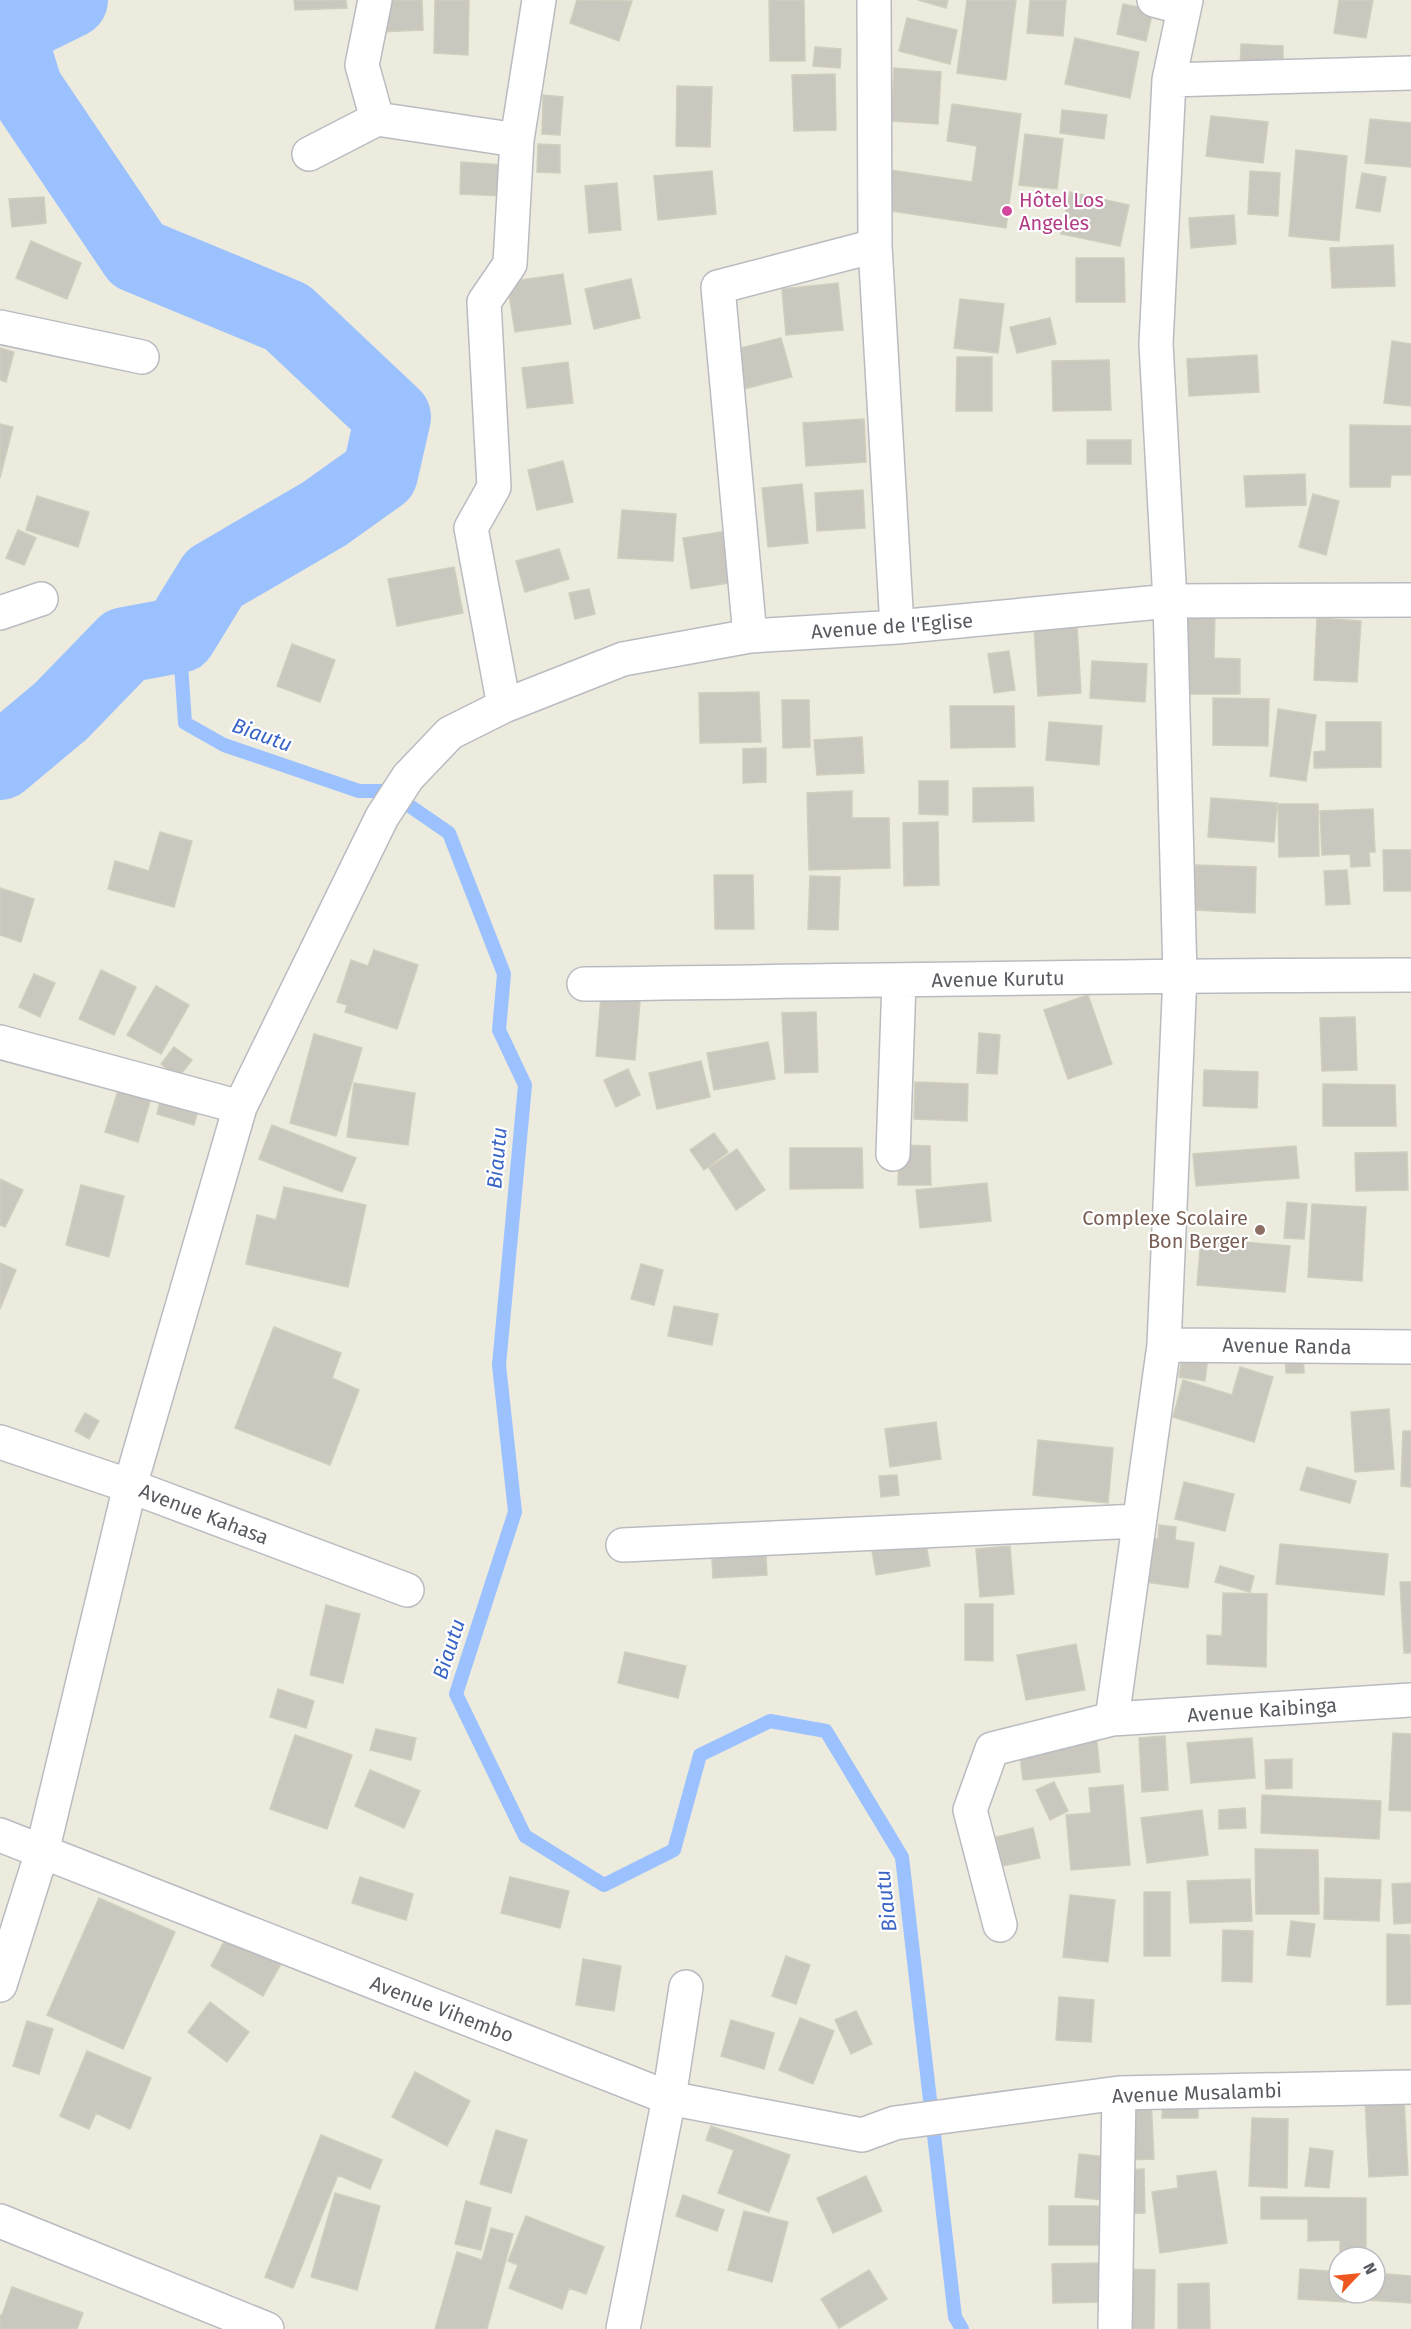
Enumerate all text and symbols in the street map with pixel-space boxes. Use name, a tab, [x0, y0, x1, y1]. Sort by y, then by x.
place label: Hôtel Los Angeles	[1019, 188, 1104, 235]
marker: Hôtel Los Angeles	[1000, 204, 1014, 218]
street label: Avenue de l'Eglise	[810, 608, 974, 644]
water label: Biautu	[228, 712, 296, 758]
street label: Avenue Kurutu	[931, 966, 1065, 992]
water label: Biautu	[481, 1126, 513, 1190]
place label: Complexe Scolaire Bon Berger	[1082, 1206, 1248, 1253]
marker: Complexe Scolaire Bon Berger	[1253, 1223, 1267, 1237]
street label: Avenue Randa	[1222, 1333, 1352, 1359]
street label: Avenue Kahasa	[136, 1478, 272, 1550]
water label: Biautu	[427, 1615, 471, 1683]
street label: Avenue Kaibinga	[1186, 1693, 1338, 1727]
water label: Biautu	[869, 1869, 903, 1933]
street label: Avenue Vihembo	[367, 1971, 517, 2047]
street label: Avenue Musalambi	[1112, 2078, 1282, 2108]
north arrow	[1327, 2245, 1387, 2305]
text: N	[1359, 2260, 1381, 2278]

